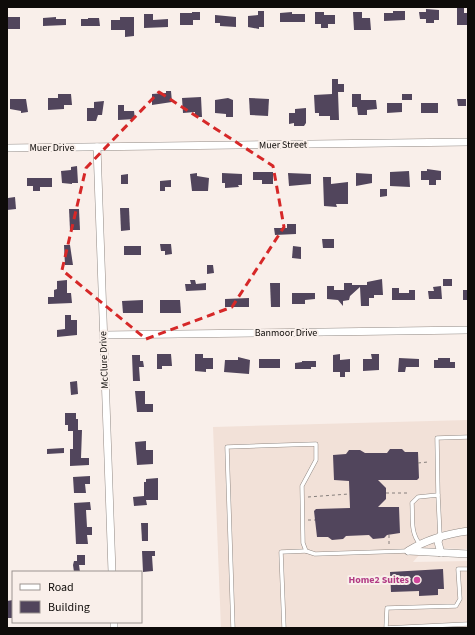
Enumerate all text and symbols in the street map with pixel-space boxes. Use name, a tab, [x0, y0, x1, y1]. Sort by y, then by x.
street label: Muer Street	[259, 138, 308, 152]
street label: Muer Drive	[30, 141, 74, 155]
street label: Banmoor Drive	[255, 326, 317, 340]
street label: McClure Drive	[96, 331, 112, 389]
legend	[12, 571, 142, 623]
place label: Home2 Suites	[348, 573, 410, 587]
marker: Home2 Suites	[412, 575, 422, 585]
text: Road	[48, 579, 74, 596]
text: Building	[48, 599, 90, 616]

